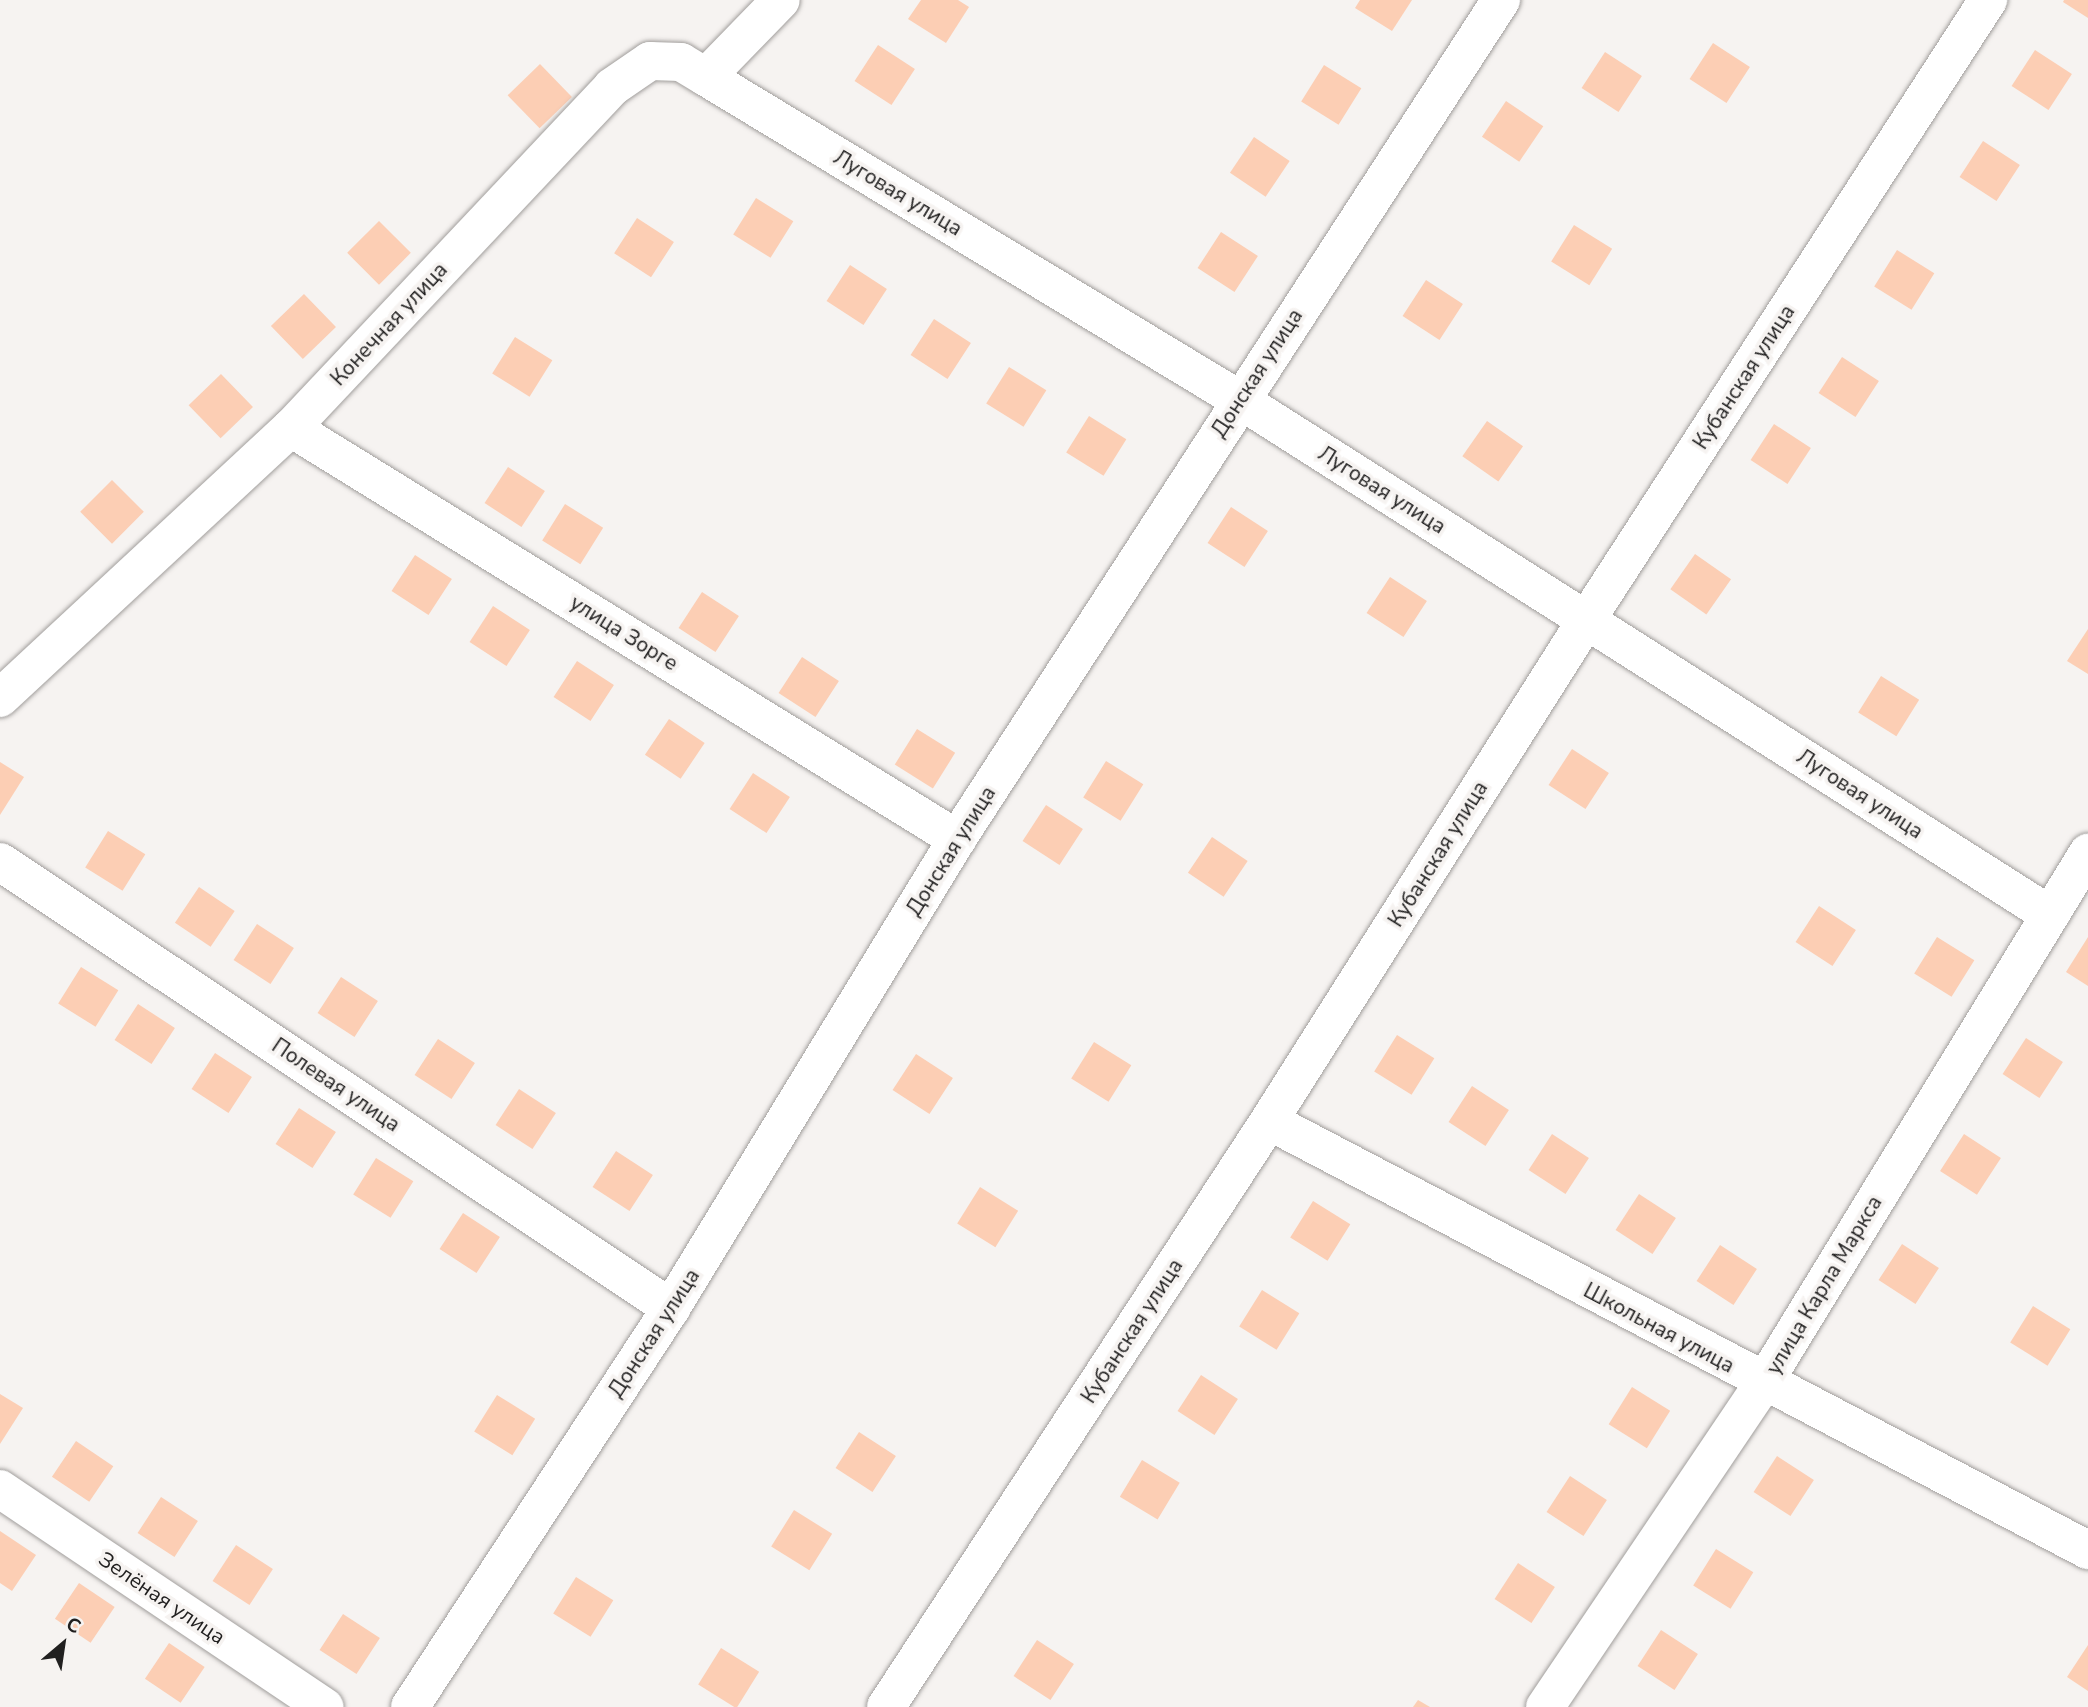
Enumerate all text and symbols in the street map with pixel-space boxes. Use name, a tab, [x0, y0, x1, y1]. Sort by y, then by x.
street label: Луговая улица	[829, 145, 967, 241]
street label: Конечная улица	[325, 257, 453, 391]
street label: Кубанская улица	[1688, 300, 1800, 454]
street label: Донская улица	[1206, 304, 1308, 442]
street label: Луговая улица	[1314, 441, 1450, 539]
street label: улица Зорге	[565, 590, 683, 676]
street label: Луговая улица	[1792, 744, 1928, 844]
street label: Кубанская улица	[1383, 776, 1493, 932]
street label: Донская улица	[901, 782, 1001, 920]
street label: Полевая улица	[267, 1033, 405, 1137]
street label: улица Карла Маркса	[1761, 1191, 1887, 1379]
street label: Кубанская улица	[1076, 1254, 1188, 1408]
street label: Донская улица	[603, 1264, 705, 1402]
street label: Школьная улица	[1579, 1278, 1739, 1378]
street label: Зелёная улица	[94, 1546, 230, 1650]
north arrow	[28, 1609, 98, 1679]
text: С	[61, 1611, 85, 1640]

